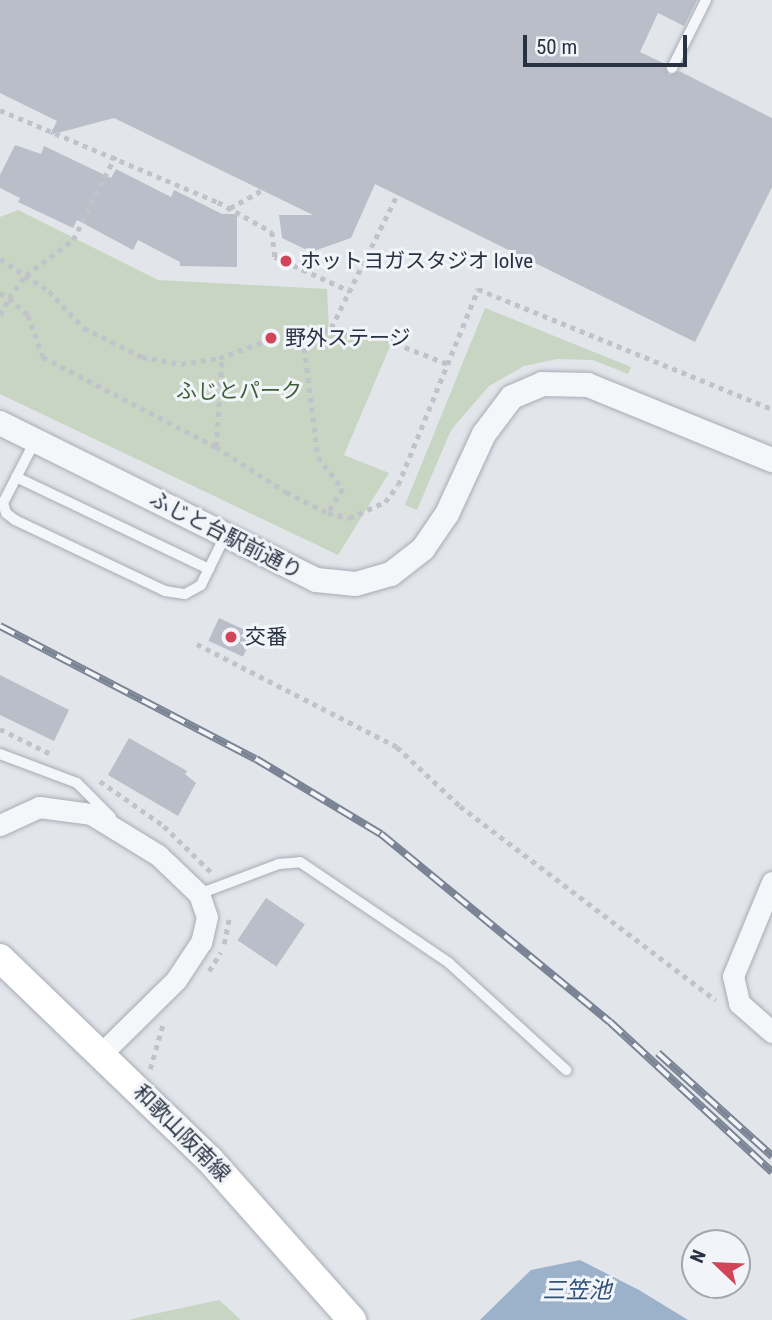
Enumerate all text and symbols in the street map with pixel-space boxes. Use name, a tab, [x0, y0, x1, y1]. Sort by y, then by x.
scale bar	[527, 21, 692, 65]
text: 50 m	[536, 35, 577, 59]
place label: ホットヨガスタジオ loIve	[300, 248, 533, 274]
marker: ホットヨガスタジオ loIve	[278, 253, 294, 269]
place label: 野外ステージ	[285, 325, 411, 351]
marker: 野外ステージ	[263, 330, 279, 346]
park label: ふじとパーク	[176, 378, 302, 404]
street label: ふじと台駅前通り	[145, 486, 307, 584]
place label: 交番	[245, 624, 287, 650]
marker: 交番	[223, 629, 239, 645]
street label: 和歌山阪南線	[129, 1080, 235, 1186]
north arrow	[681, 1229, 751, 1299]
text: N	[685, 1247, 711, 1266]
water label: 三笠池	[543, 1277, 611, 1305]

